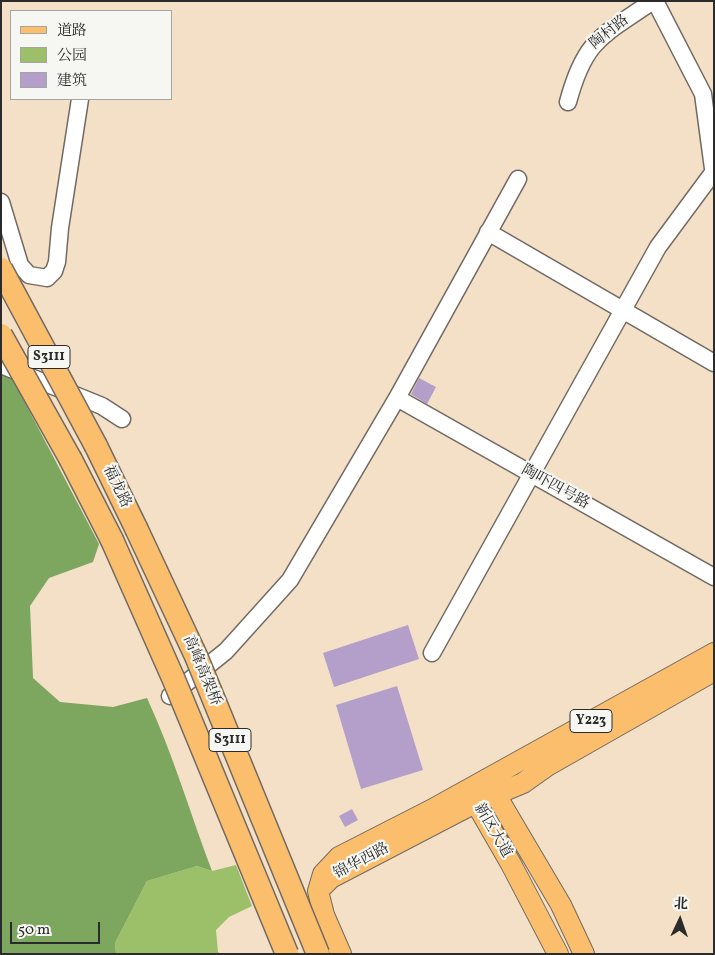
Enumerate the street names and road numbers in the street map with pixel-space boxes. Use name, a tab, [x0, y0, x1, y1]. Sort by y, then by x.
street label: 陶村路	[587, 12, 633, 54]
road number: S3111	[28, 346, 70, 368]
street label: 陶吓四号路	[518, 462, 592, 514]
street label: 福龙路	[98, 463, 134, 511]
street label: 高峰高架桥	[178, 633, 224, 709]
road number: Y223	[570, 709, 612, 732]
road number: S3111	[209, 728, 251, 752]
street label: 新区大道	[469, 801, 515, 861]
street label: 锦华西路	[331, 840, 393, 884]

